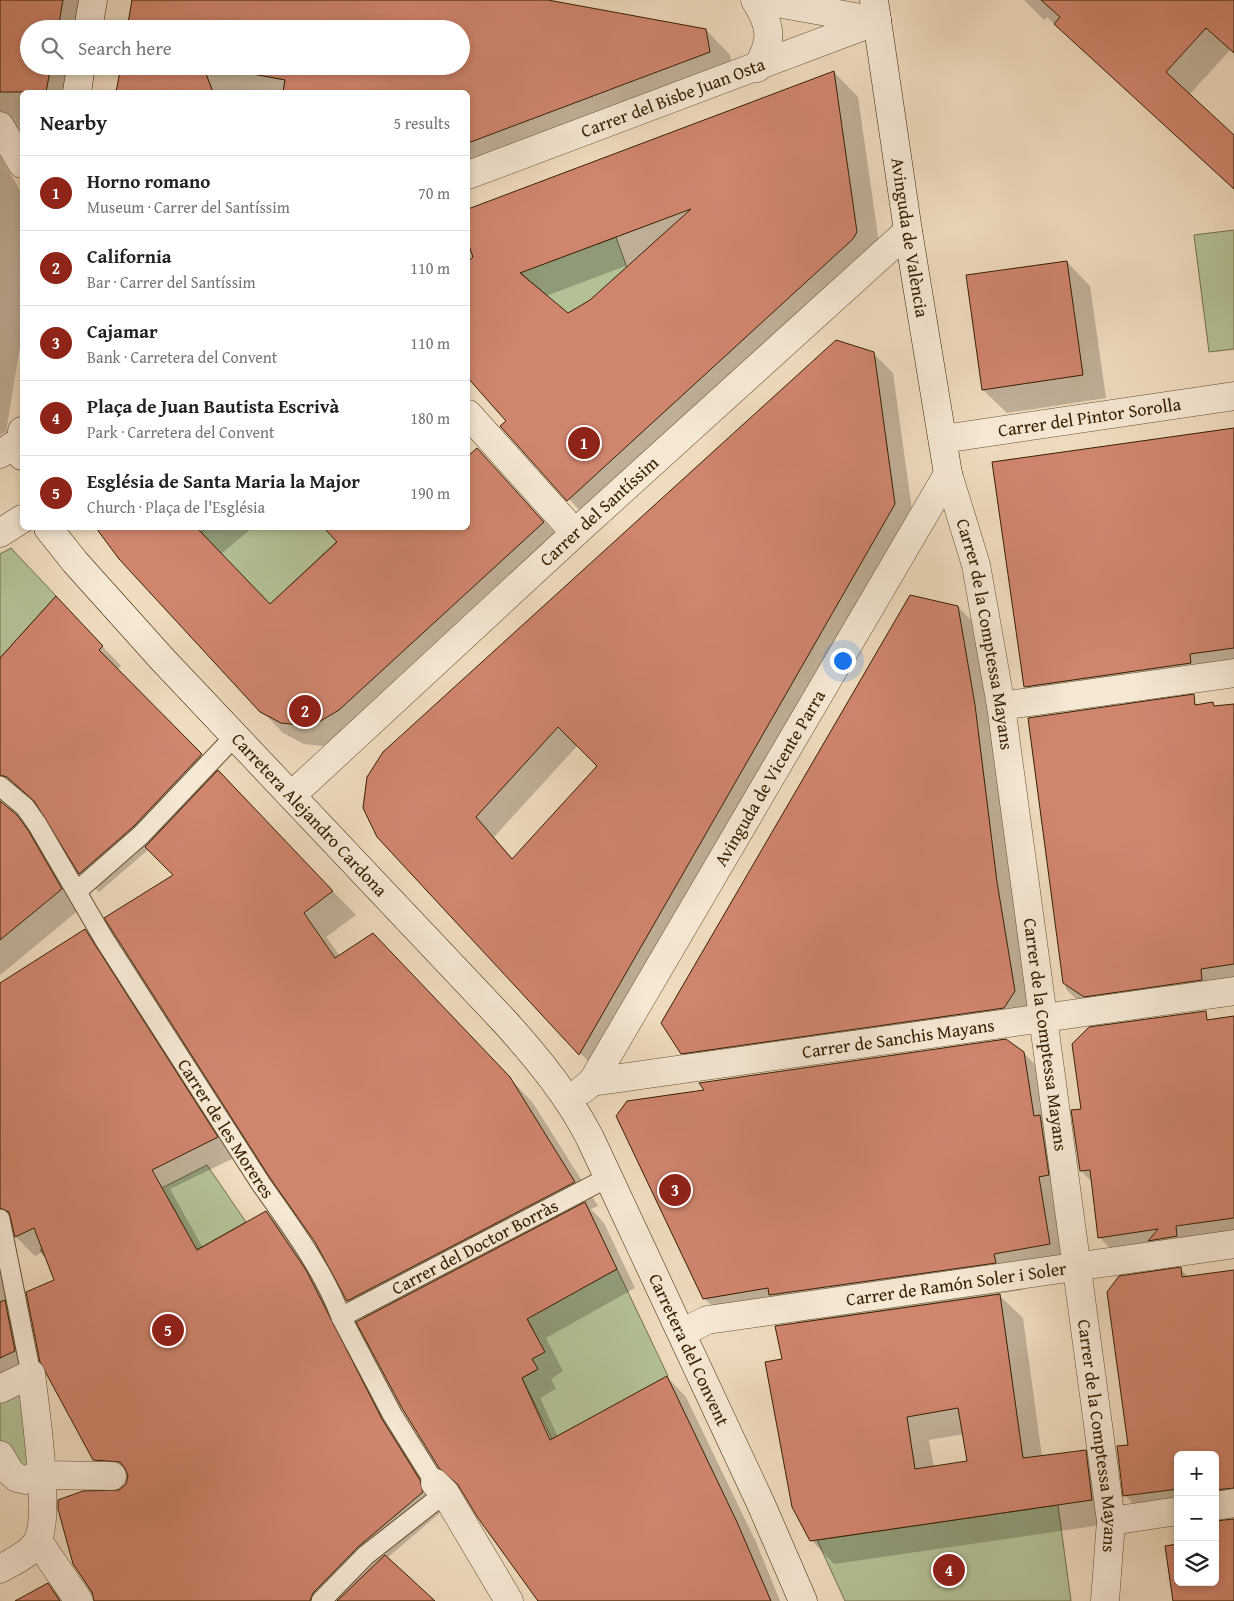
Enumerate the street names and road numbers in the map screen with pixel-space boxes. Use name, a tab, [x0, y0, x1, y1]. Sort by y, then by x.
street label: Carrer del Bisbe Juan Osta	[577, 50, 769, 144]
street label: Avinguda de València	[884, 156, 936, 320]
street label: Carrer del Pintor Sorolla	[996, 390, 1183, 444]
street label: Carrer del Santíssim	[533, 449, 664, 572]
street label: Carrer de la Comptessa Mayans	[950, 515, 1021, 751]
street label: Avinguda de Vicente Parra	[707, 684, 832, 871]
street label: Carretera Alejandro Cardona	[225, 726, 394, 903]
street label: Carrer de la Comptessa Mayans	[1017, 916, 1075, 1153]
street label: Carrer de Sanchis Mayans	[800, 1011, 996, 1065]
street label: Carrer de les Moreres	[171, 1053, 281, 1204]
street label: Carrer del Doctor Borràs	[386, 1192, 563, 1301]
street label: Carrer de Ramón Soler i Soler	[844, 1254, 1069, 1313]
street label: Carretera del Convent	[642, 1269, 737, 1431]
street label: Carrer de la Comptessa Mayans	[1071, 1318, 1125, 1554]

